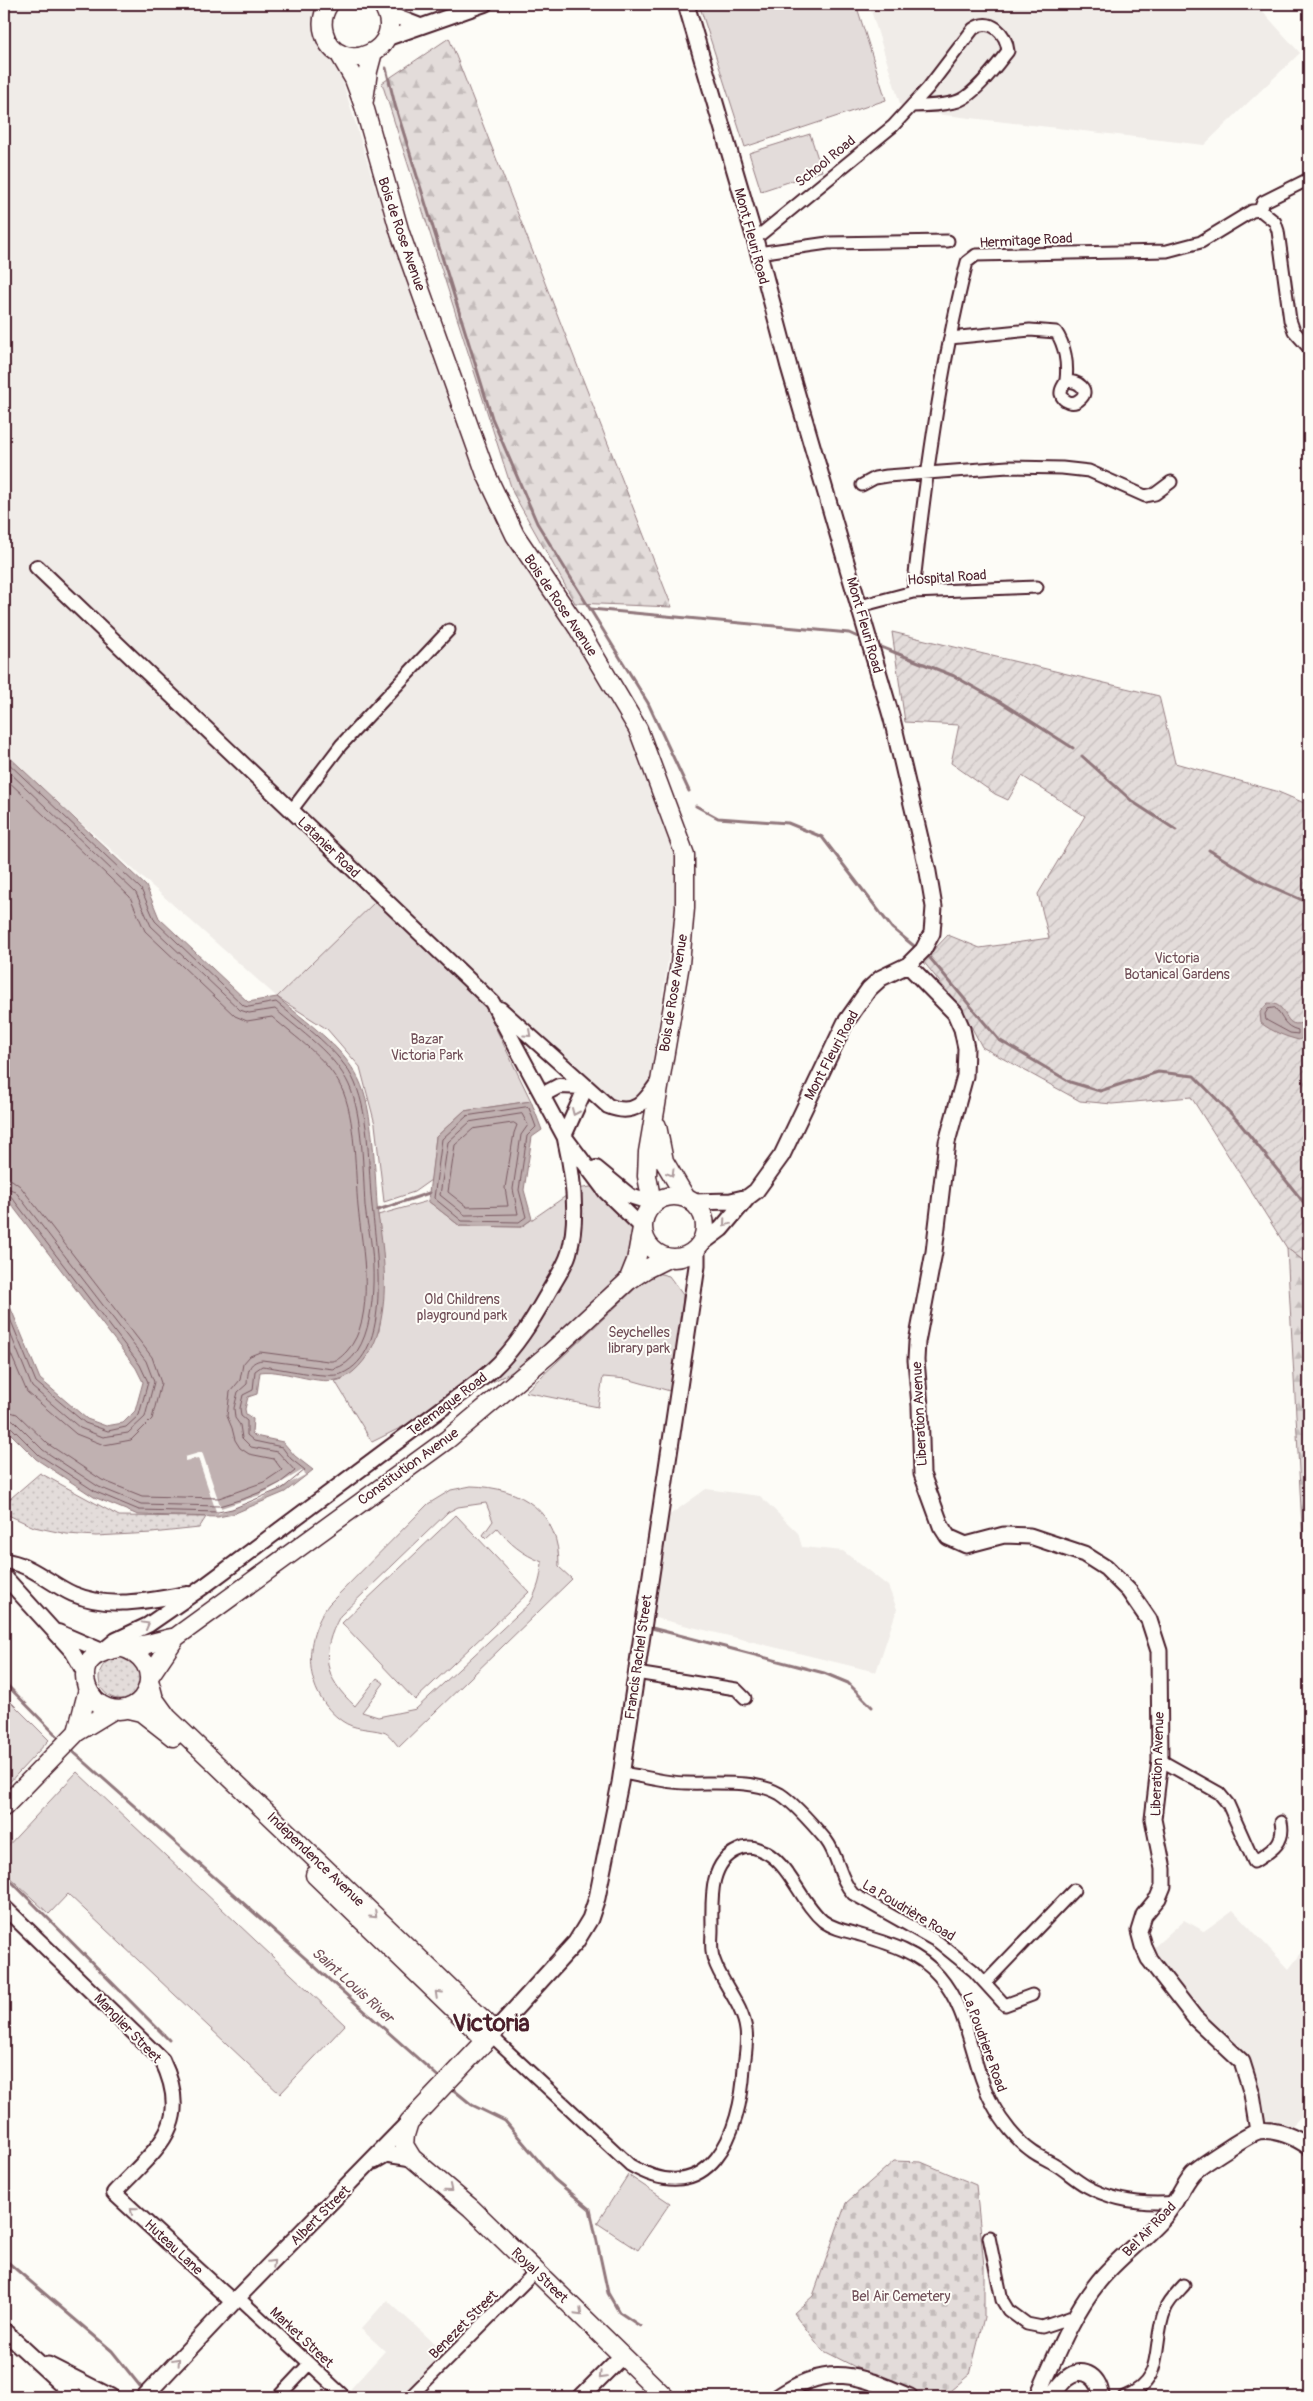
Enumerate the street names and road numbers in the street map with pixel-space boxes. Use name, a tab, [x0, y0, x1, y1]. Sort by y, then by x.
street label: School Road	[792, 132, 859, 191]
street label: Bois de Rose Avenue	[374, 175, 429, 293]
street label: Mont Fleuri Road	[730, 186, 773, 286]
street label: Hermitage Road	[979, 230, 1073, 251]
street label: Bois de Rose Avenue	[520, 551, 601, 659]
street label: Hospital Road	[907, 566, 987, 589]
street label: Mont Fleuri Road	[843, 575, 886, 675]
street label: Latanier Road	[294, 813, 363, 881]
street label: Bois de Rose Avenue	[656, 933, 691, 1053]
street label: Mont Fleuri Road	[801, 1007, 862, 1103]
street label: Liberation Avenue	[908, 1361, 931, 1467]
street label: Telemaque Road	[404, 1369, 491, 1440]
street label: Constitution Avenue	[355, 1424, 462, 1509]
street label: Francis Rachel Street	[621, 1593, 656, 1721]
street label: Liberation Avenue	[1147, 1711, 1168, 1817]
street label: Independence Avenue	[264, 1809, 368, 1910]
street label: La Poudrière Road	[859, 1876, 958, 1945]
street label: Manglier Street	[90, 1990, 165, 2067]
street label: La Poudriere Road	[959, 1990, 1010, 2094]
street label: Albert Street	[287, 2182, 354, 2249]
street label: Bel Air Road	[1119, 2198, 1180, 2260]
street label: Huteau Lane	[141, 2216, 206, 2279]
street label: Royal Street	[508, 2244, 572, 2307]
street label: Benezet Street	[425, 2286, 502, 2362]
street label: Market Street	[266, 2304, 337, 2371]

